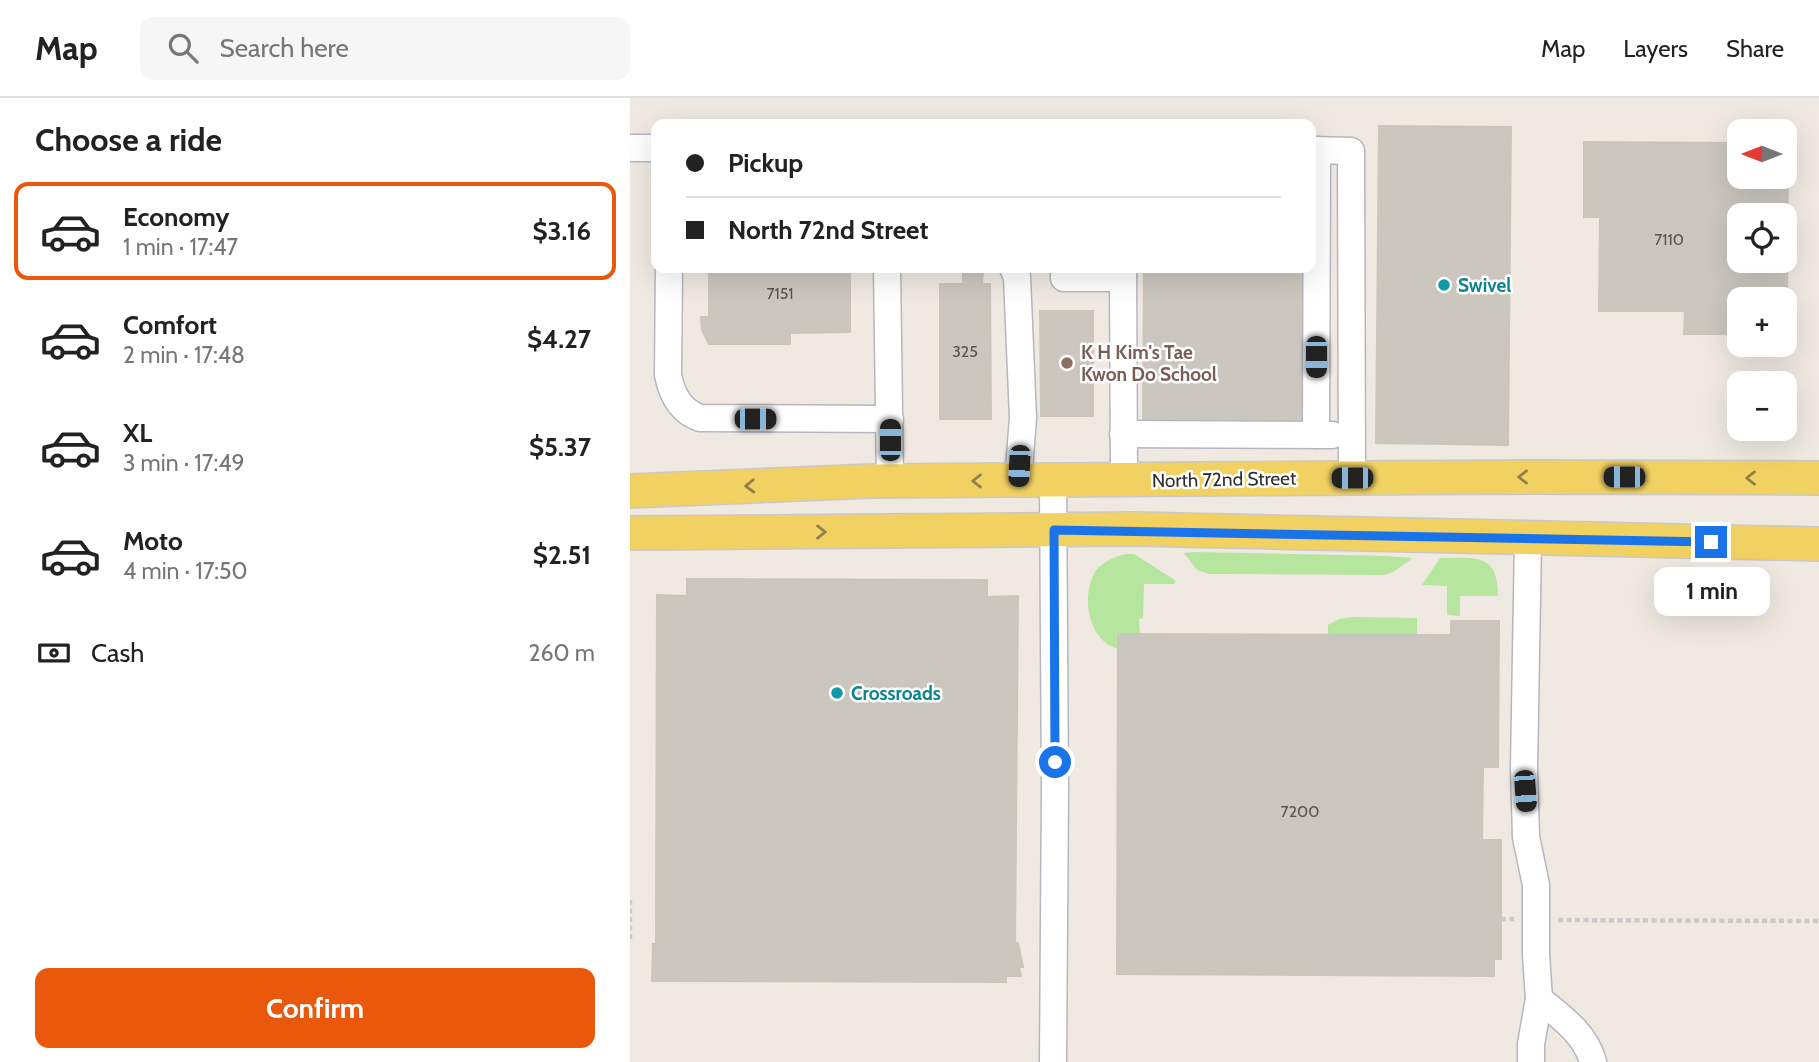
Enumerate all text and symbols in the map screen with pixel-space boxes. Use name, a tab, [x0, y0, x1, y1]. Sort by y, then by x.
search box	[140, 17, 630, 80]
text: Map	[35, 28, 98, 68]
icon: search	[164, 29, 202, 67]
text: Search here	[220, 32, 349, 64]
text: Map	[1541, 34, 1585, 63]
text: Layers	[1623, 34, 1688, 63]
text: Share	[1726, 34, 1784, 63]
north arrow	[1727, 119, 1797, 189]
map controls	[1727, 119, 1797, 441]
text: Choose a ride	[35, 120, 222, 159]
text: Pickup	[728, 147, 803, 179]
icon: car	[39, 200, 102, 263]
text: Economy	[123, 201, 229, 233]
button: locate	[1727, 203, 1797, 273]
text: North 72nd Street	[728, 214, 928, 246]
text: $3.16	[532, 215, 591, 247]
house number: 7110	[1654, 230, 1684, 249]
text: 1 min · 17:47	[123, 233, 238, 261]
place label: Swivel	[1458, 274, 1511, 297]
marker: Swivel	[1436, 277, 1452, 293]
house number: 7151	[766, 284, 794, 303]
button: +	[1727, 287, 1797, 357]
icon: car	[39, 308, 102, 371]
text: Comfort	[123, 309, 217, 341]
text: $4.27	[527, 323, 591, 355]
car	[1306, 336, 1327, 378]
text: 2 min · 17:48	[123, 341, 245, 369]
place label: K H Kim's Tae Kwon Do School	[1081, 341, 1217, 386]
house number: 325	[952, 342, 978, 361]
marker: K H Kim's Tae Kwon Do School	[1059, 355, 1075, 371]
button: −	[1727, 371, 1797, 441]
car	[735, 409, 777, 430]
icon: car	[39, 416, 102, 479]
text: XL	[123, 417, 152, 449]
car	[880, 419, 901, 461]
text: $5.37	[529, 431, 591, 463]
car	[1008, 444, 1031, 488]
text: 3 min · 17:49	[123, 449, 245, 477]
street label: North 72nd Street	[1152, 467, 1297, 492]
car	[1604, 467, 1646, 488]
car	[1332, 468, 1374, 489]
one-way arrow	[1518, 469, 1528, 485]
one-way arrow	[1745, 470, 1756, 486]
one-way arrow	[972, 473, 982, 489]
one-way arrow	[744, 479, 755, 494]
icon: car	[39, 524, 102, 587]
one-way arrow	[816, 524, 826, 540]
text: Moto	[123, 525, 183, 557]
route end	[1695, 526, 1727, 558]
text: $2.51	[533, 539, 591, 571]
text: 4 min · 17:50	[123, 557, 248, 585]
callout: 1 min	[1653, 566, 1769, 616]
text: 1 min	[1686, 577, 1738, 605]
icon: cash	[35, 634, 73, 672]
text: Cash	[91, 637, 144, 669]
text: 260 m	[528, 639, 595, 667]
place label: Crossroads	[851, 682, 941, 705]
marker: Crossroads	[829, 685, 845, 701]
route start	[1039, 746, 1071, 778]
car	[1514, 769, 1537, 813]
house number: 7200	[1281, 802, 1319, 821]
button: Confirm	[35, 968, 595, 1048]

